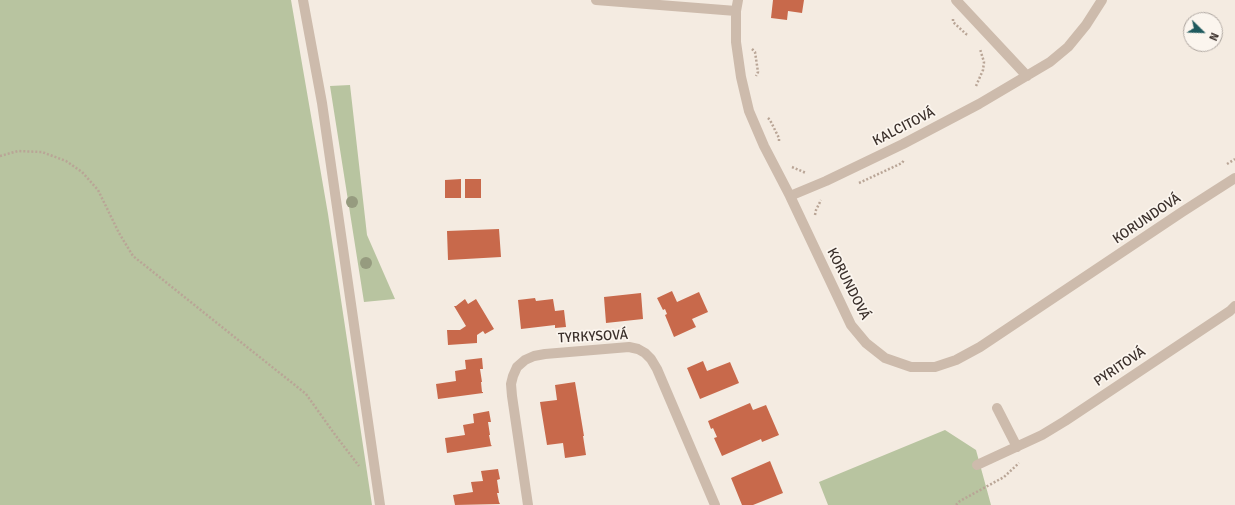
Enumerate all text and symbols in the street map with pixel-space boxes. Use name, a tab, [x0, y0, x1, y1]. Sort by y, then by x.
north arrow	[1183, 12, 1223, 52]
text: N	[1206, 30, 1221, 43]
street label: KALCITOVÁ	[870, 104, 938, 150]
street label: KORUNDOVÁ	[1110, 190, 1184, 248]
street label: KORUNDOVÁ	[823, 245, 873, 323]
street label: TYRKYSOVÁ	[558, 327, 628, 347]
street label: PYRITOVÁ	[1091, 344, 1149, 390]

